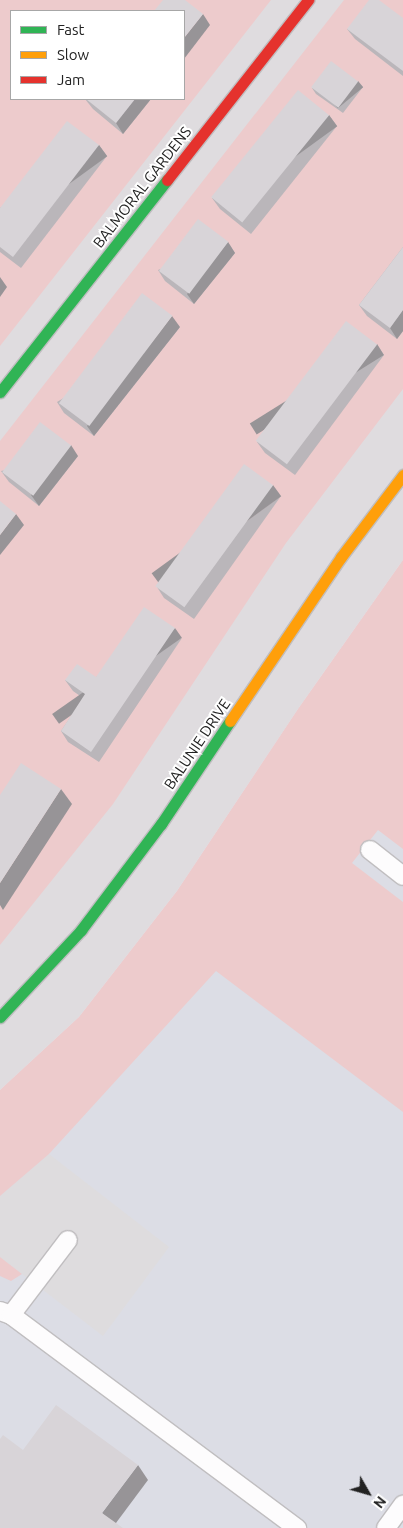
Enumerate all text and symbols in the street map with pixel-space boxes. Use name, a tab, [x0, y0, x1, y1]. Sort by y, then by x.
legend	[10, 10, 185, 100]
text: Fast	[57, 21, 84, 38]
text: Slow	[57, 46, 89, 63]
text: Jam	[57, 71, 85, 88]
street label: BALMORAL GARDENS	[89, 123, 195, 251]
street label: BALUNIE DRIVE	[160, 695, 234, 793]
north arrow	[343, 1468, 393, 1518]
text: N	[370, 1493, 389, 1511]

